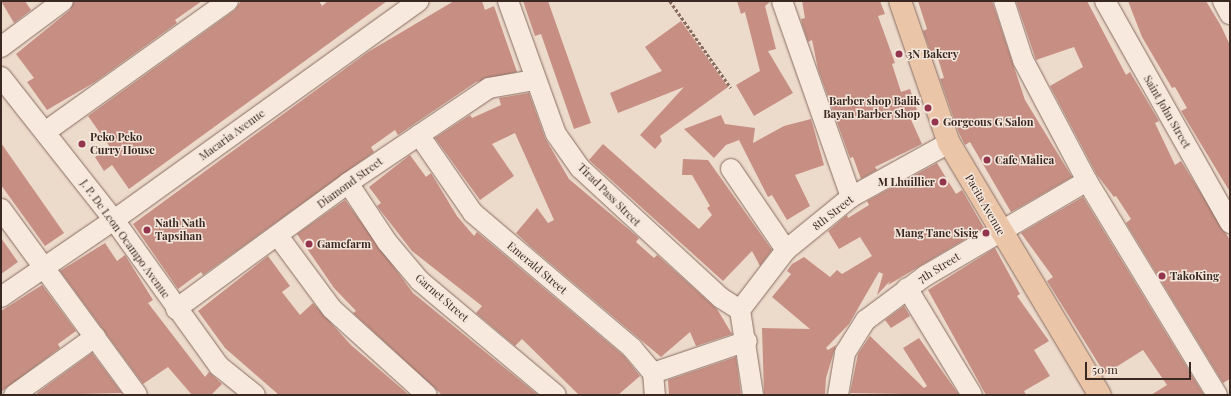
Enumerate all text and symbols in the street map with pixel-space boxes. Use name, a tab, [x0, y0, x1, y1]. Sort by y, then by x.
place label: 3N Bakery	[907, 47, 958, 61]
marker: 3N Bakery	[894, 49, 904, 59]
street label: Saint John Street	[1141, 73, 1193, 151]
place label: Barber shop Balik Bayan Barber Shop	[823, 95, 920, 121]
marker: Barber shop Balik Bayan Barber Shop	[923, 103, 933, 113]
street label: Macaria Avenue	[196, 107, 268, 163]
place label: Gorgeous G Salon	[943, 115, 1033, 129]
marker: Gorgeous G Salon	[930, 117, 940, 127]
place label: Peko Peko Curry House	[90, 131, 155, 157]
marker: Peko Peko Curry House	[77, 139, 87, 149]
place label: Cafe Malica	[995, 153, 1054, 167]
street label: Diamond Street	[315, 155, 385, 211]
marker: Cafe Malica	[982, 155, 992, 165]
street label: Tirad Pass Street	[575, 161, 643, 229]
street label: Pacita Avenue	[962, 172, 1008, 238]
place label: M Lhuillier	[878, 175, 935, 189]
street label: J. P. De Leon Ocampo Avenue	[77, 177, 173, 301]
marker: M Lhuillier	[938, 177, 948, 187]
street label: 8th Street	[810, 193, 856, 233]
place label: Nath Nath Tapsihan	[155, 217, 206, 243]
marker: Nath Nath Tapsihan	[142, 225, 152, 235]
place label: Mang Tane Sisig	[895, 226, 978, 240]
marker: Mang Tane Sisig	[981, 228, 991, 238]
place label: Gamefarm	[317, 237, 371, 251]
marker: Gamefarm	[304, 239, 314, 249]
street label: Emerald Street	[504, 239, 570, 297]
street label: 7th Street	[916, 250, 962, 286]
place label: TakoKing	[1170, 269, 1219, 283]
street label: Garnet Street	[413, 271, 471, 325]
marker: TakoKing	[1157, 271, 1167, 281]
scale bar	[1087, 354, 1193, 380]
text: 50 m	[1092, 361, 1118, 377]

